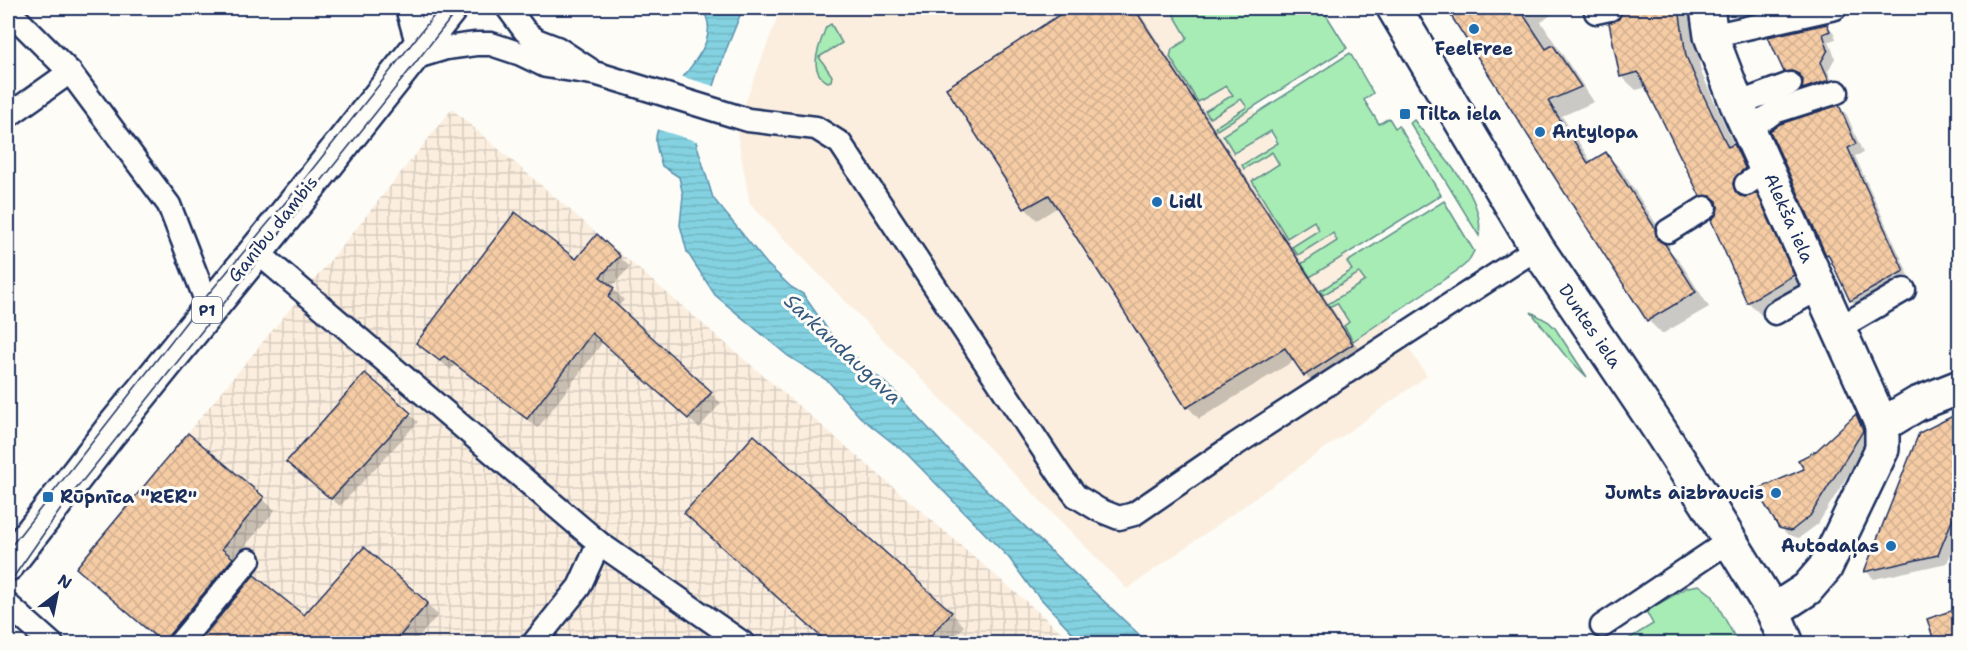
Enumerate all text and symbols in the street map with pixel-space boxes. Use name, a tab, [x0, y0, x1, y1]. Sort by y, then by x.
marker: FeelFree	[1467, 22, 1481, 36]
place label: FeelFree	[1435, 37, 1513, 61]
place label: Tilta iela	[1417, 102, 1502, 126]
marker: Tilta iela	[1398, 107, 1412, 121]
place label: Antylopa	[1552, 120, 1639, 144]
marker: Antylopa	[1533, 125, 1547, 139]
street label: Alekša iela	[1759, 169, 1819, 267]
street label: Ganību dambis	[223, 171, 323, 287]
place label: Lidl	[1169, 190, 1202, 214]
marker: Lidl	[1150, 195, 1164, 209]
street label: Duntes iela	[1553, 279, 1627, 373]
water label: Sarkandaugava	[779, 288, 907, 410]
road number: P1	[192, 297, 222, 323]
place label: Jumts aizbraucis	[1605, 481, 1764, 505]
place label: Rūpnīca "RER"	[60, 485, 197, 509]
marker: Jumts aizbraucis	[1769, 486, 1783, 500]
marker: Rūpnīca "RER"	[41, 490, 55, 504]
place label: Autodaļas	[1781, 534, 1879, 558]
marker: Autodaļas	[1884, 539, 1898, 553]
north arrow	[27, 564, 87, 624]
text: N	[54, 569, 76, 594]

